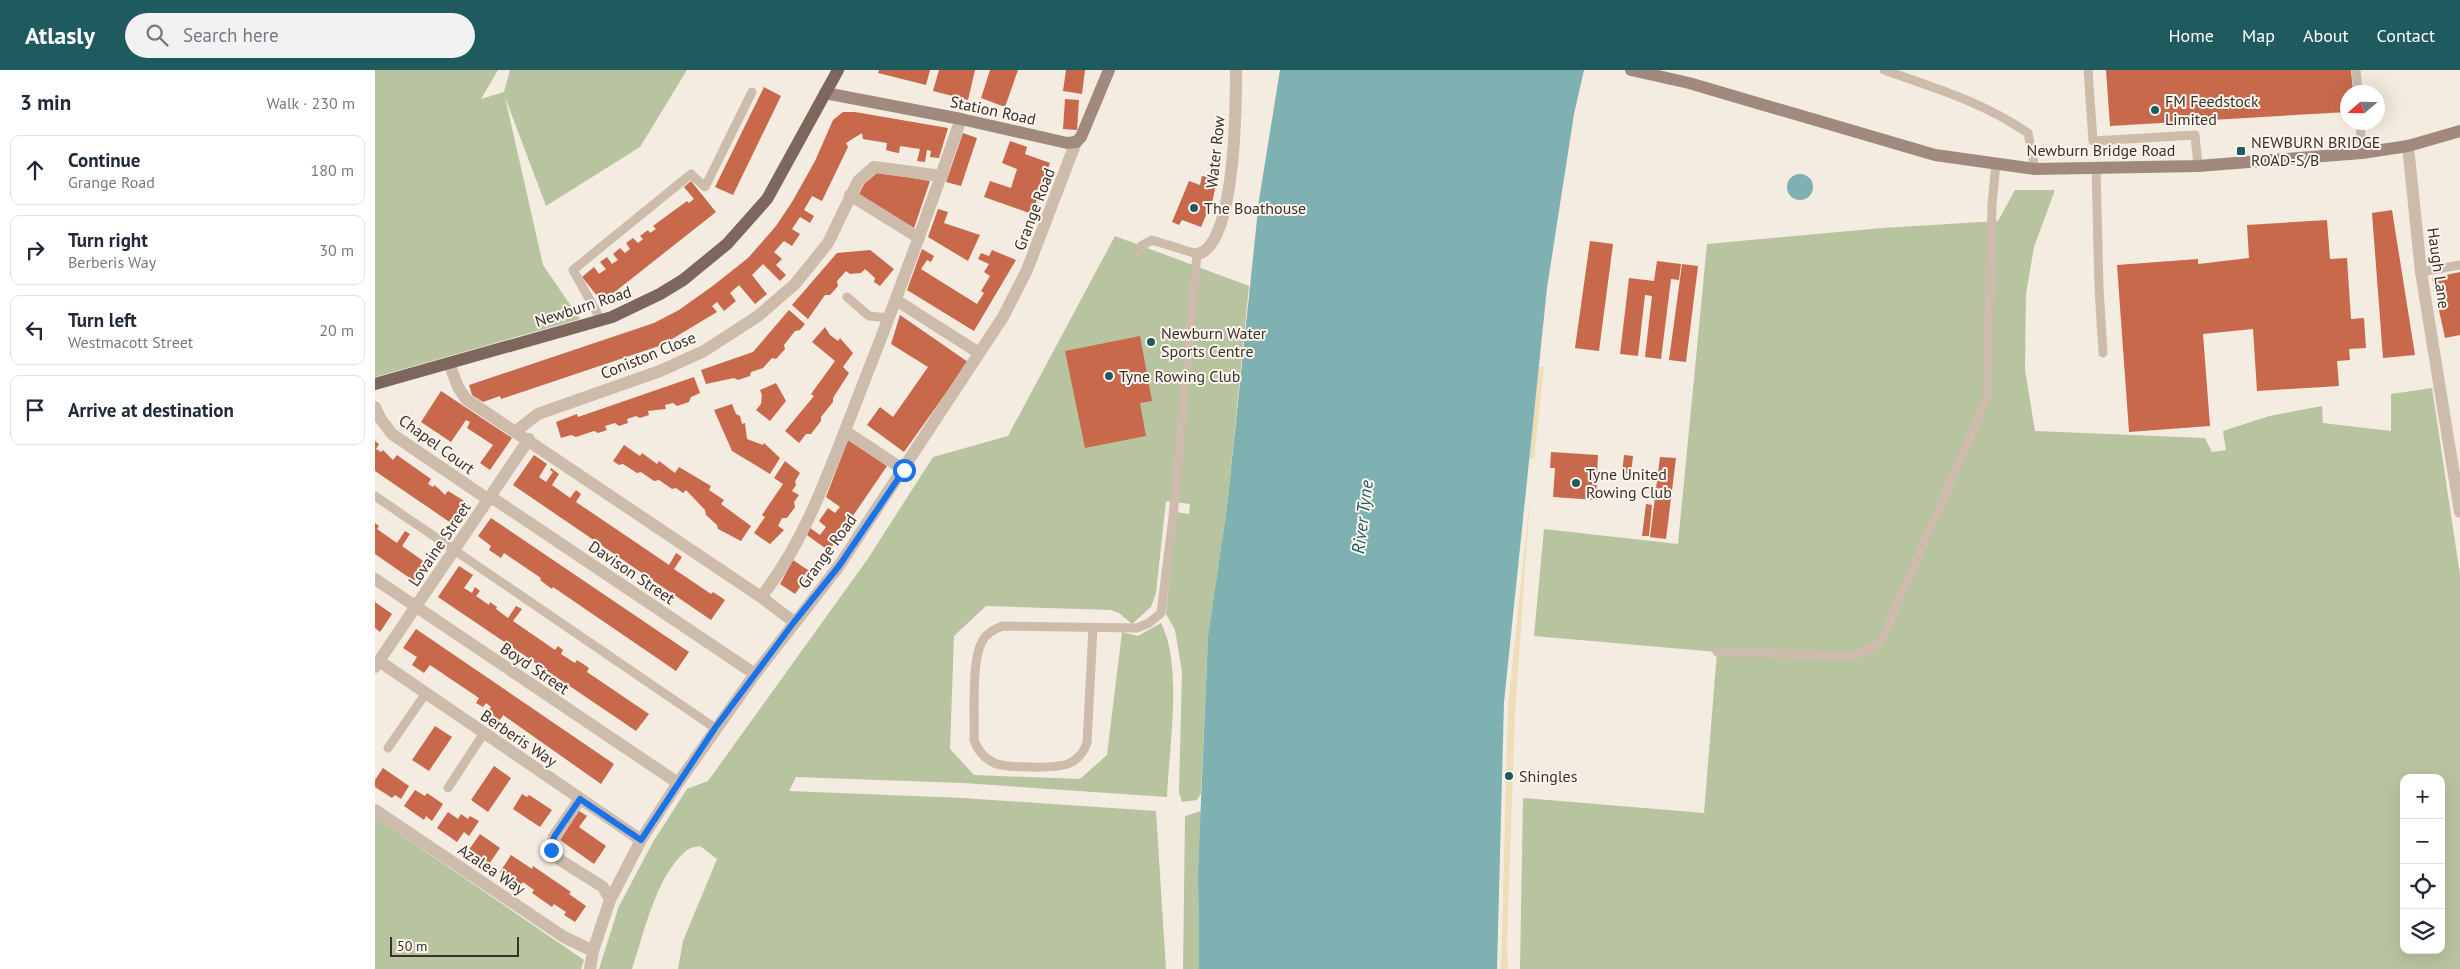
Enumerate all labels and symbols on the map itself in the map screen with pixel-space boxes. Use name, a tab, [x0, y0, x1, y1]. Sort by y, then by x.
north arrow	[2340, 85, 2385, 130]
street label: Station Road	[948, 91, 1038, 129]
place label: FM Feedstock Limited	[2165, 91, 2259, 129]
marker: FM Feedstock Limited	[2149, 104, 2161, 116]
street label: Water Row	[1201, 115, 1229, 189]
place label: NEWBURN BRIDGE ROAD-S/B	[2251, 132, 2380, 170]
street label: Newburn Bridge Road	[2027, 140, 2175, 160]
marker: NEWBURN BRIDGE ROAD-S/B	[2235, 145, 2247, 157]
street label: Grange Road	[1009, 165, 1059, 253]
place label: The Boathouse	[1204, 198, 1306, 218]
marker: The Boathouse	[1188, 202, 1200, 214]
street label: Haugh Lane	[2423, 226, 2455, 310]
street label: Newburn Road	[532, 281, 634, 331]
place label: Newburn Water Sports Centre	[1161, 323, 1267, 361]
street label: Coniston Close	[597, 327, 699, 383]
marker: Newburn Water Sports Centre	[1145, 336, 1157, 348]
place label: Tyne Rowing Club	[1119, 366, 1240, 386]
marker: Tyne Rowing Club	[1103, 370, 1115, 382]
street label: Chapel Court	[395, 410, 479, 478]
route start	[893, 459, 916, 482]
place label: Tyne United Rowing Club	[1586, 464, 1672, 502]
marker: Tyne United Rowing Club	[1570, 477, 1582, 489]
water label: River Tyne	[1346, 478, 1378, 555]
street label: Lovaine Street	[403, 497, 475, 590]
street label: Grange Road	[793, 510, 861, 592]
street label: Davison Street	[585, 536, 679, 608]
street label: Boyd Street	[497, 638, 574, 699]
street label: Berberis Way	[477, 705, 562, 771]
place label: Shingles	[1519, 766, 1578, 786]
marker: Shingles	[1503, 770, 1515, 782]
street label: Azalea Way	[455, 839, 530, 899]
route end	[540, 839, 563, 862]
scale bar	[390, 934, 519, 957]

